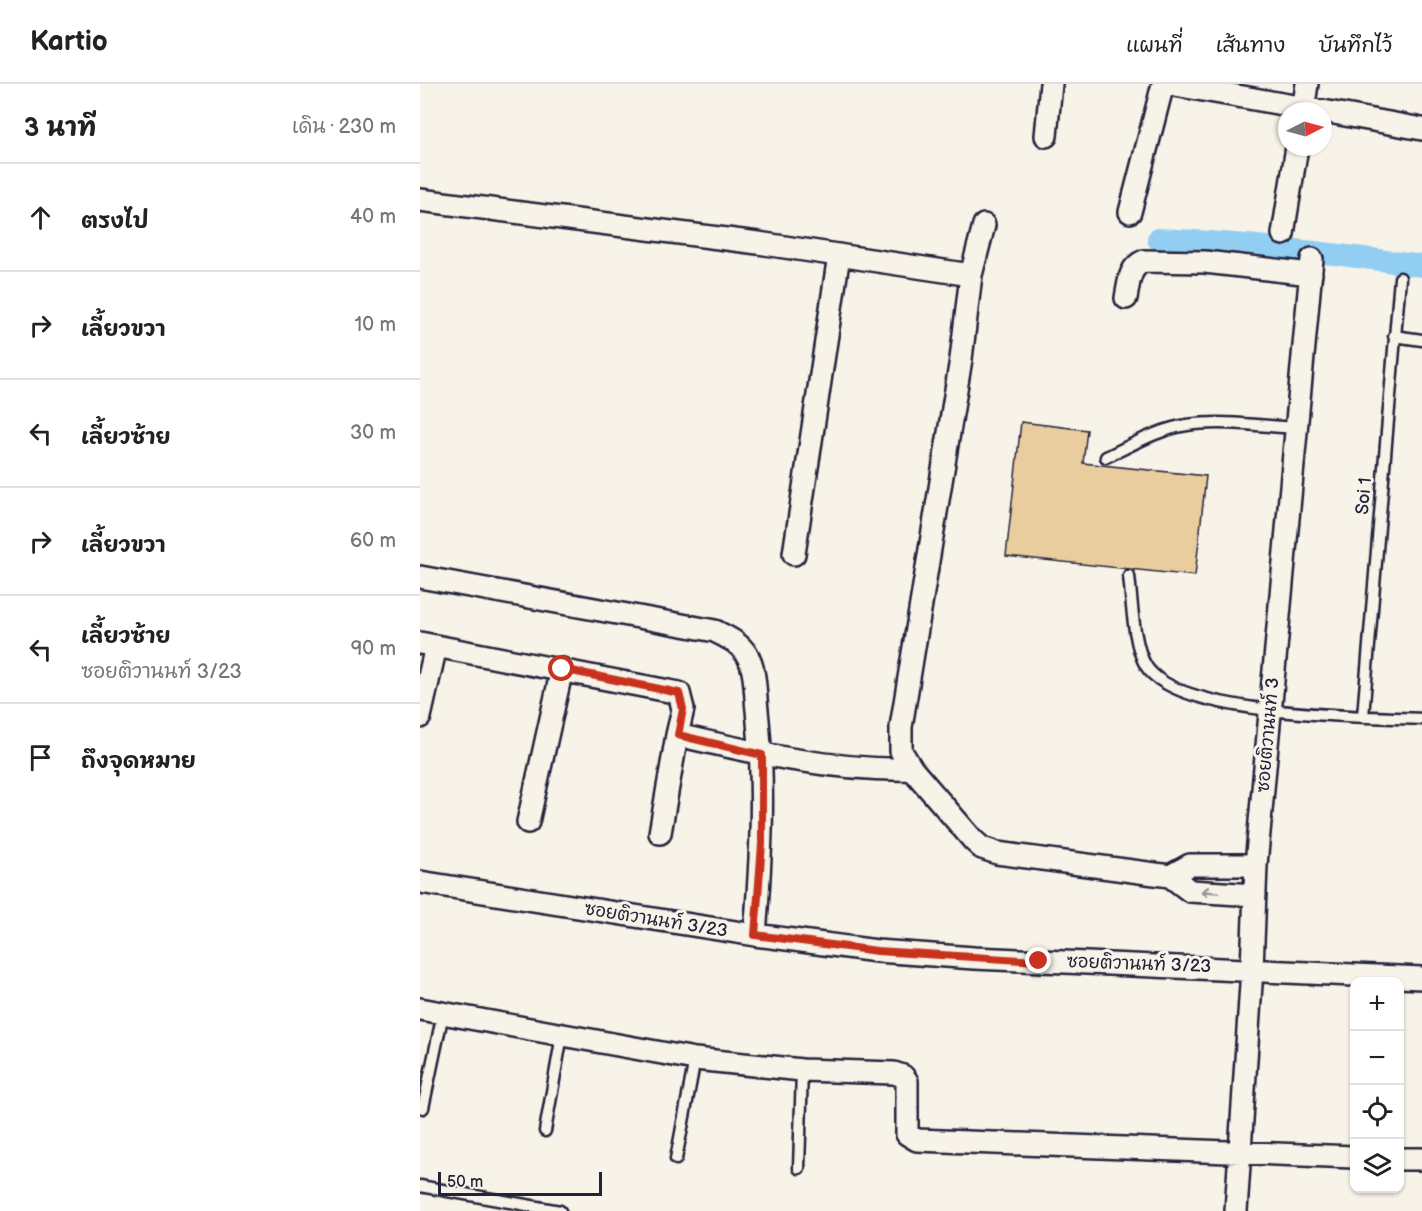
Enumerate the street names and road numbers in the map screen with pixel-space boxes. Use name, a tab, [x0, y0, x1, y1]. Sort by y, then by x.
street label: Soi 1	[1352, 477, 1376, 515]
street label: ซอยติวานนท์ 3	[1250, 676, 1283, 793]
street label: ซอยติวานนท์ 3/23	[583, 895, 730, 942]
street label: ซอยติวานนท์ 3/23	[1066, 948, 1212, 977]

